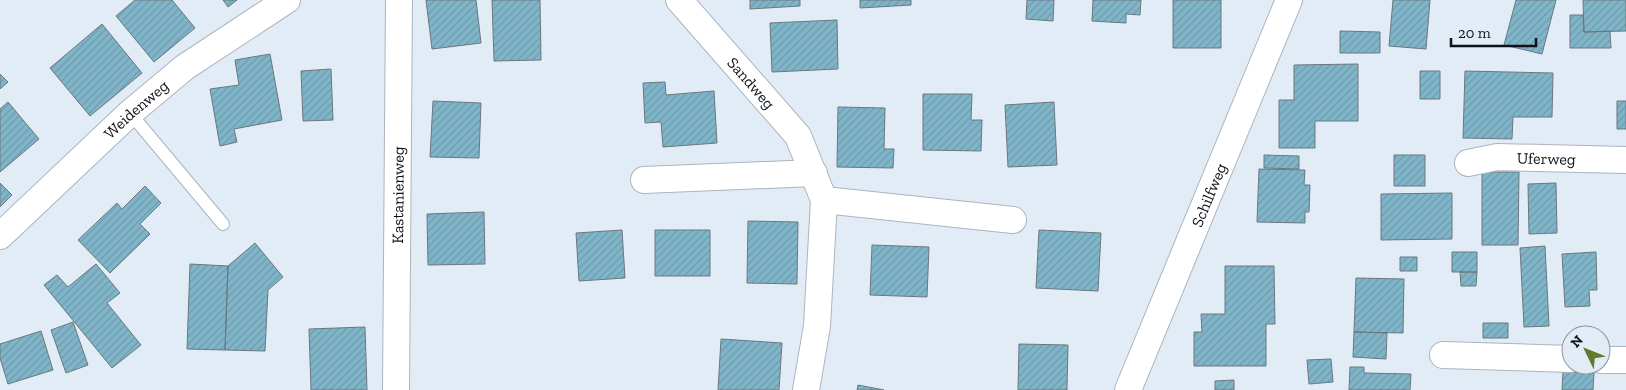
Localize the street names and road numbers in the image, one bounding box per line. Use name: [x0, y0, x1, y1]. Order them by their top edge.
street label: Sandweg: [724, 53, 779, 113]
street label: Weidenweg: [100, 75, 172, 143]
street label: Kastanienweg: [388, 146, 407, 244]
street label: Uferweg: [1517, 148, 1576, 168]
street label: Schilfweg: [1187, 160, 1230, 230]

